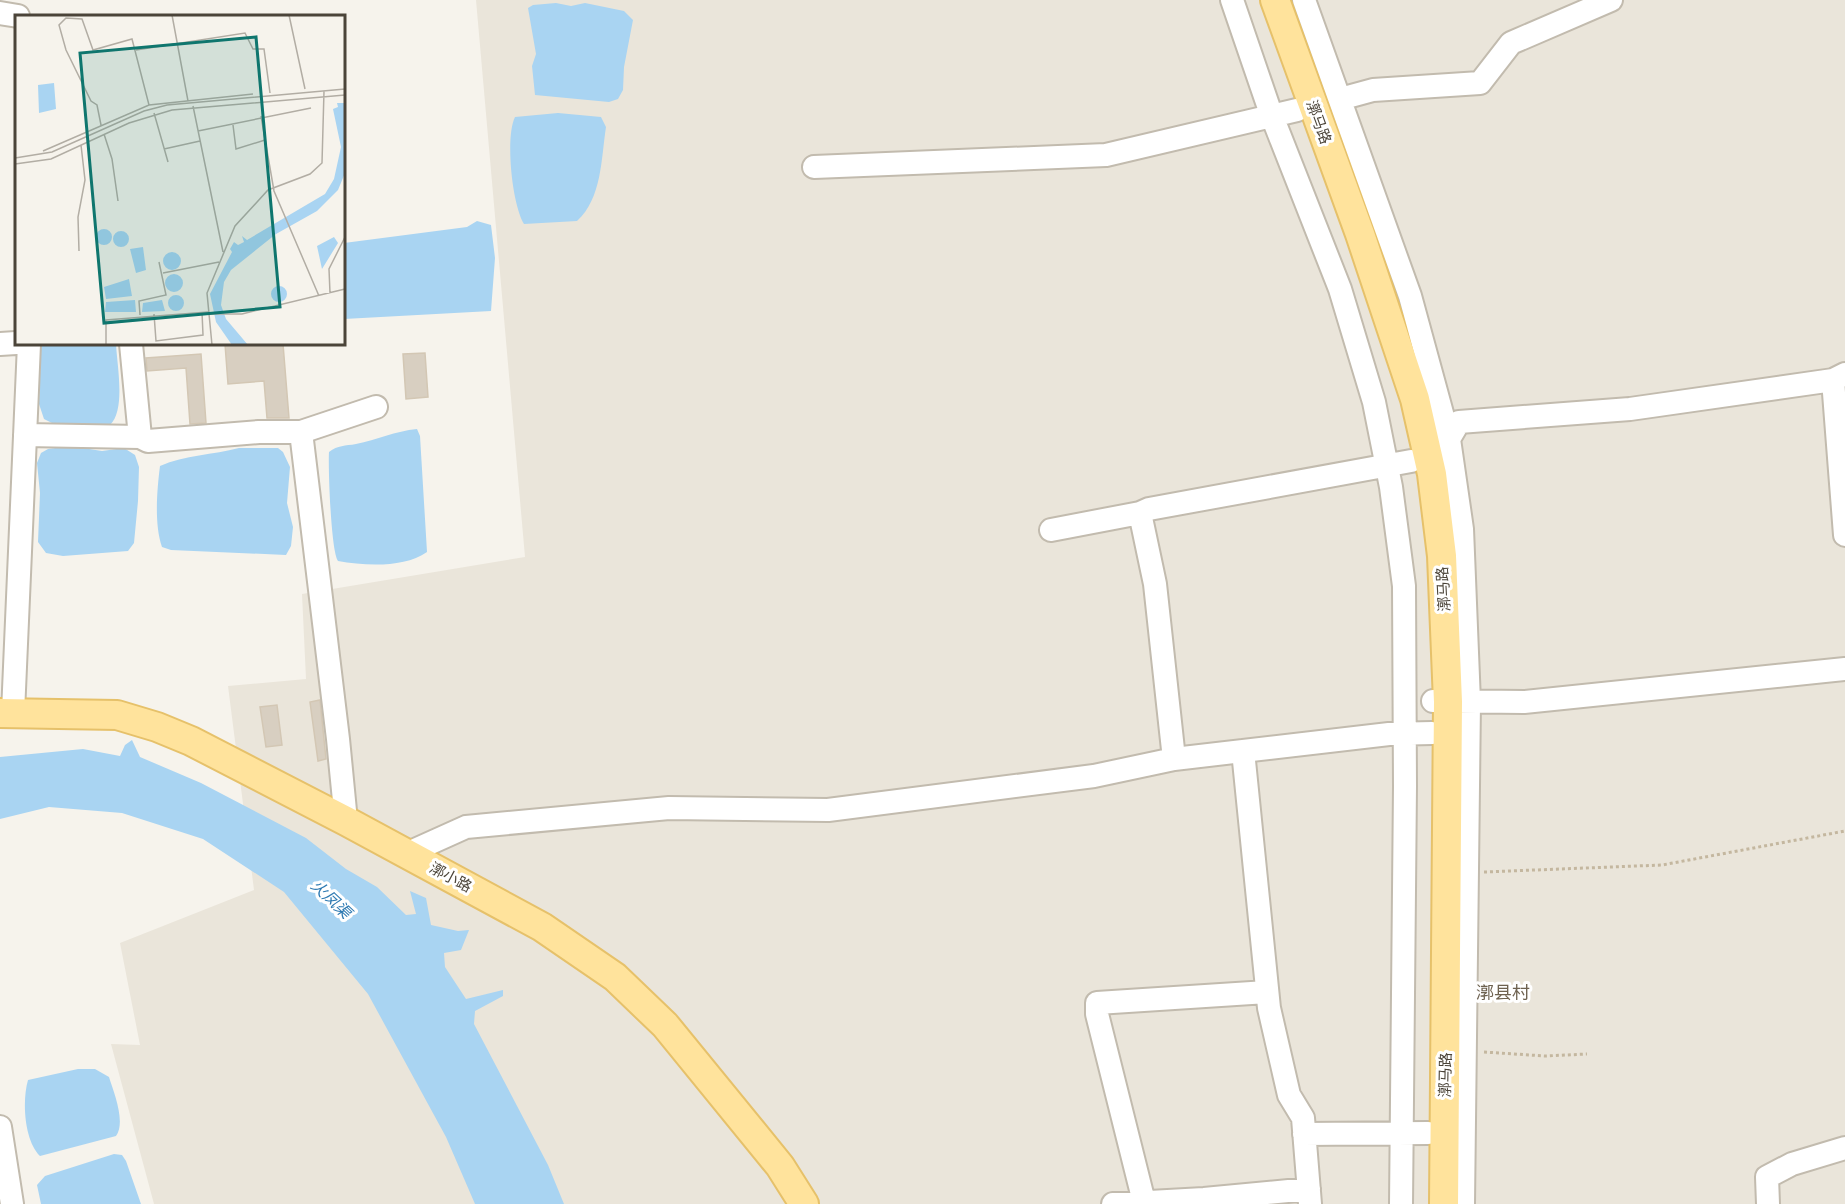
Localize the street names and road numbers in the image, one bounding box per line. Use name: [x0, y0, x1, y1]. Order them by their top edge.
street label: 漷马路: [1303, 98, 1335, 146]
street label: 漷马路: [1433, 566, 1453, 612]
street label: 漷小路: [427, 859, 475, 895]
street label: 漷马路: [1436, 1052, 1454, 1098]

